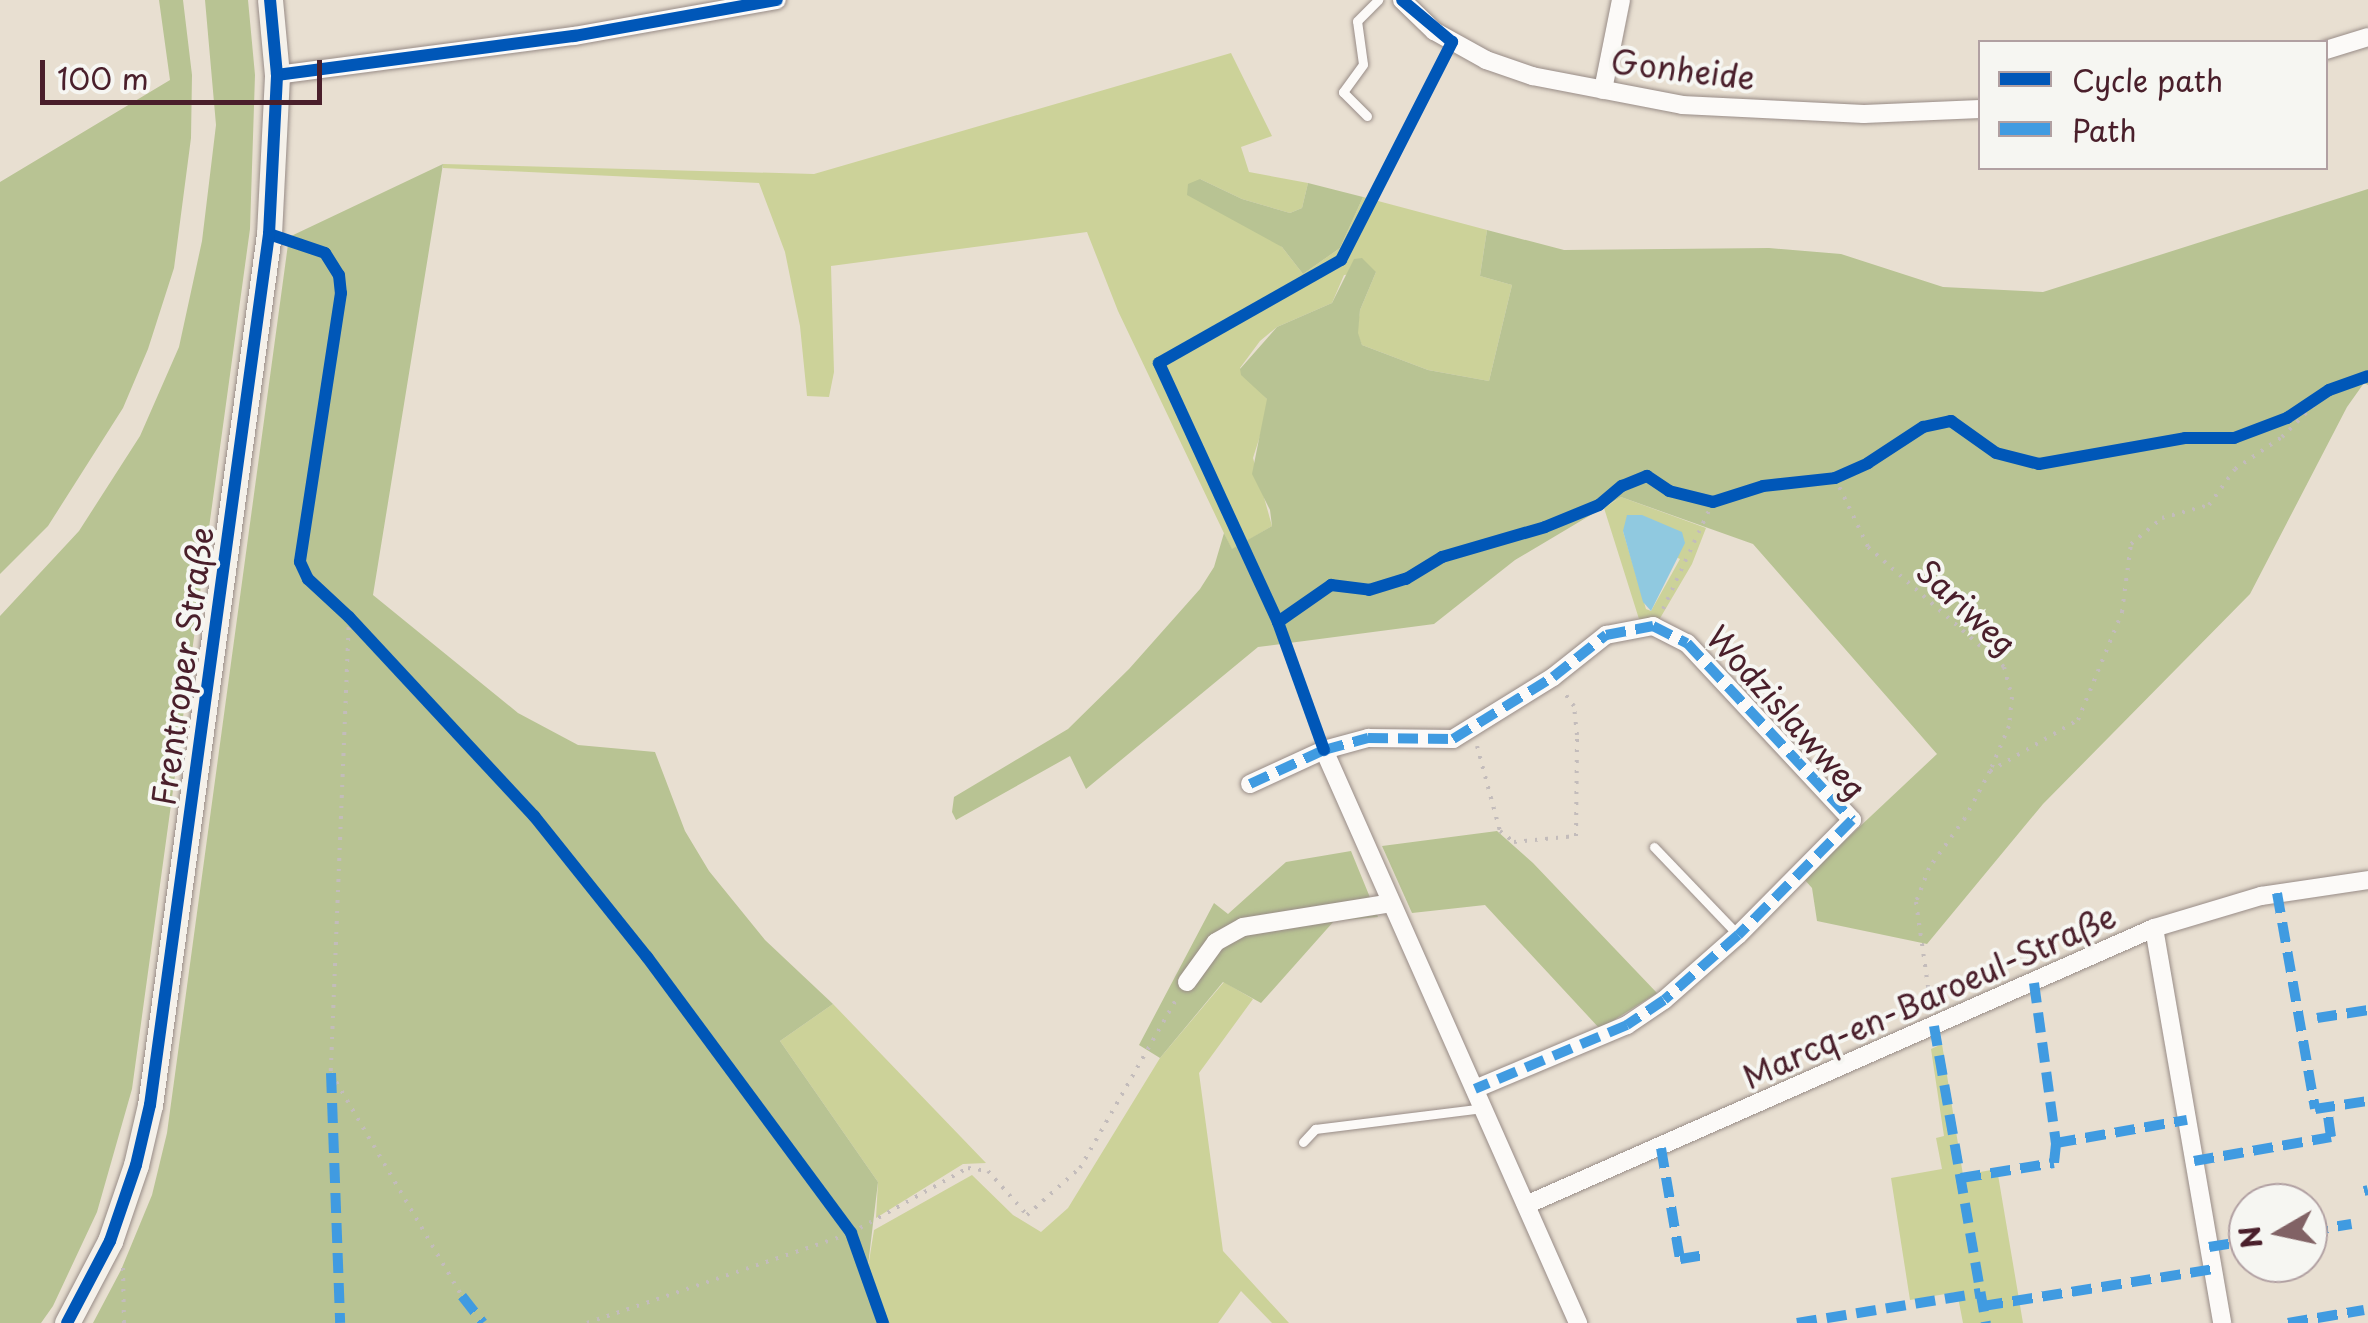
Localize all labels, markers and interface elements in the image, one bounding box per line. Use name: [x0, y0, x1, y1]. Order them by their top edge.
scale bar: [45, 40, 328, 102]
legend: [1978, 40, 2328, 170]
street label: Gonheide: [1609, 41, 1757, 97]
text: 100 m: [57, 55, 149, 100]
text: Cycle path: [2072, 57, 2223, 102]
text: Path: [2072, 107, 2137, 152]
street label: Frentroper Straße: [143, 523, 221, 809]
street label: Sariweg: [1909, 551, 2025, 663]
street label: Wodzislawweg: [1699, 617, 1875, 807]
street label: Marcq-en-Baroeul-Straße: [1736, 896, 2122, 1096]
north arrow: [2228, 1183, 2328, 1283]
text: N: [2227, 1223, 2273, 1252]

